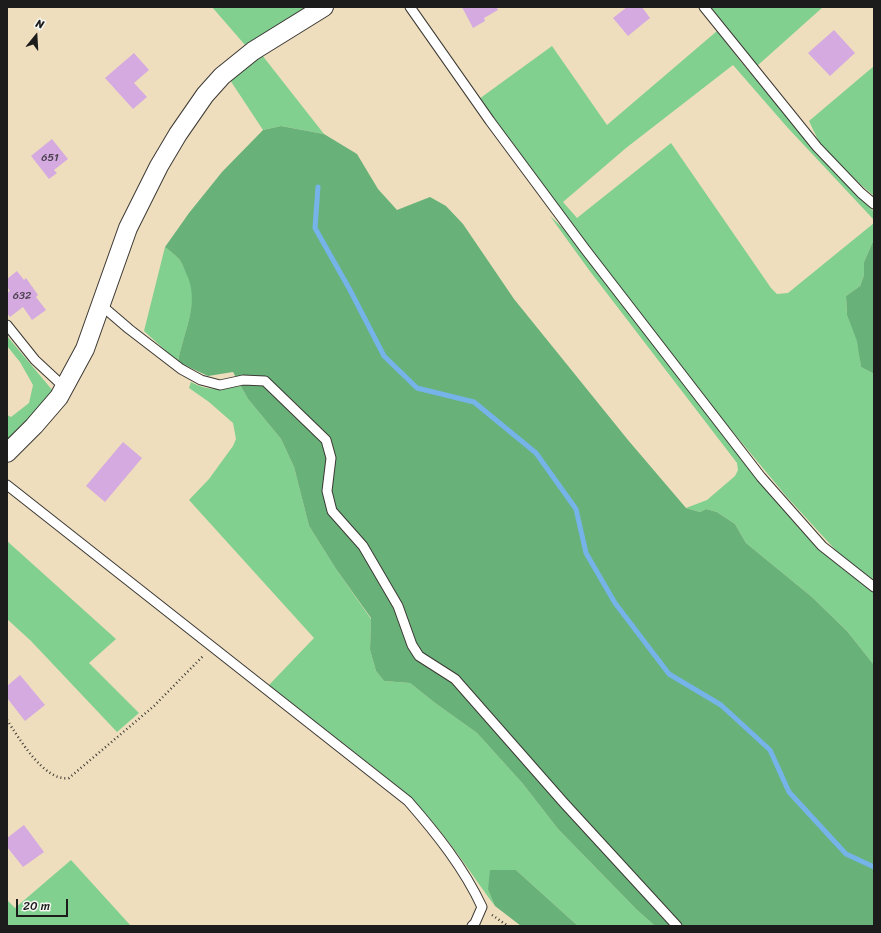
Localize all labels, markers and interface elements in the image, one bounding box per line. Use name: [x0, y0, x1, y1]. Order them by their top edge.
text: N: [33, 14, 46, 34]
north arrow: [16, 16, 56, 56]
house number: 651: [41, 151, 59, 165]
house number: 632: [13, 289, 31, 303]
scale bar: [18, 891, 70, 917]
text: 20 m: [23, 895, 50, 917]

